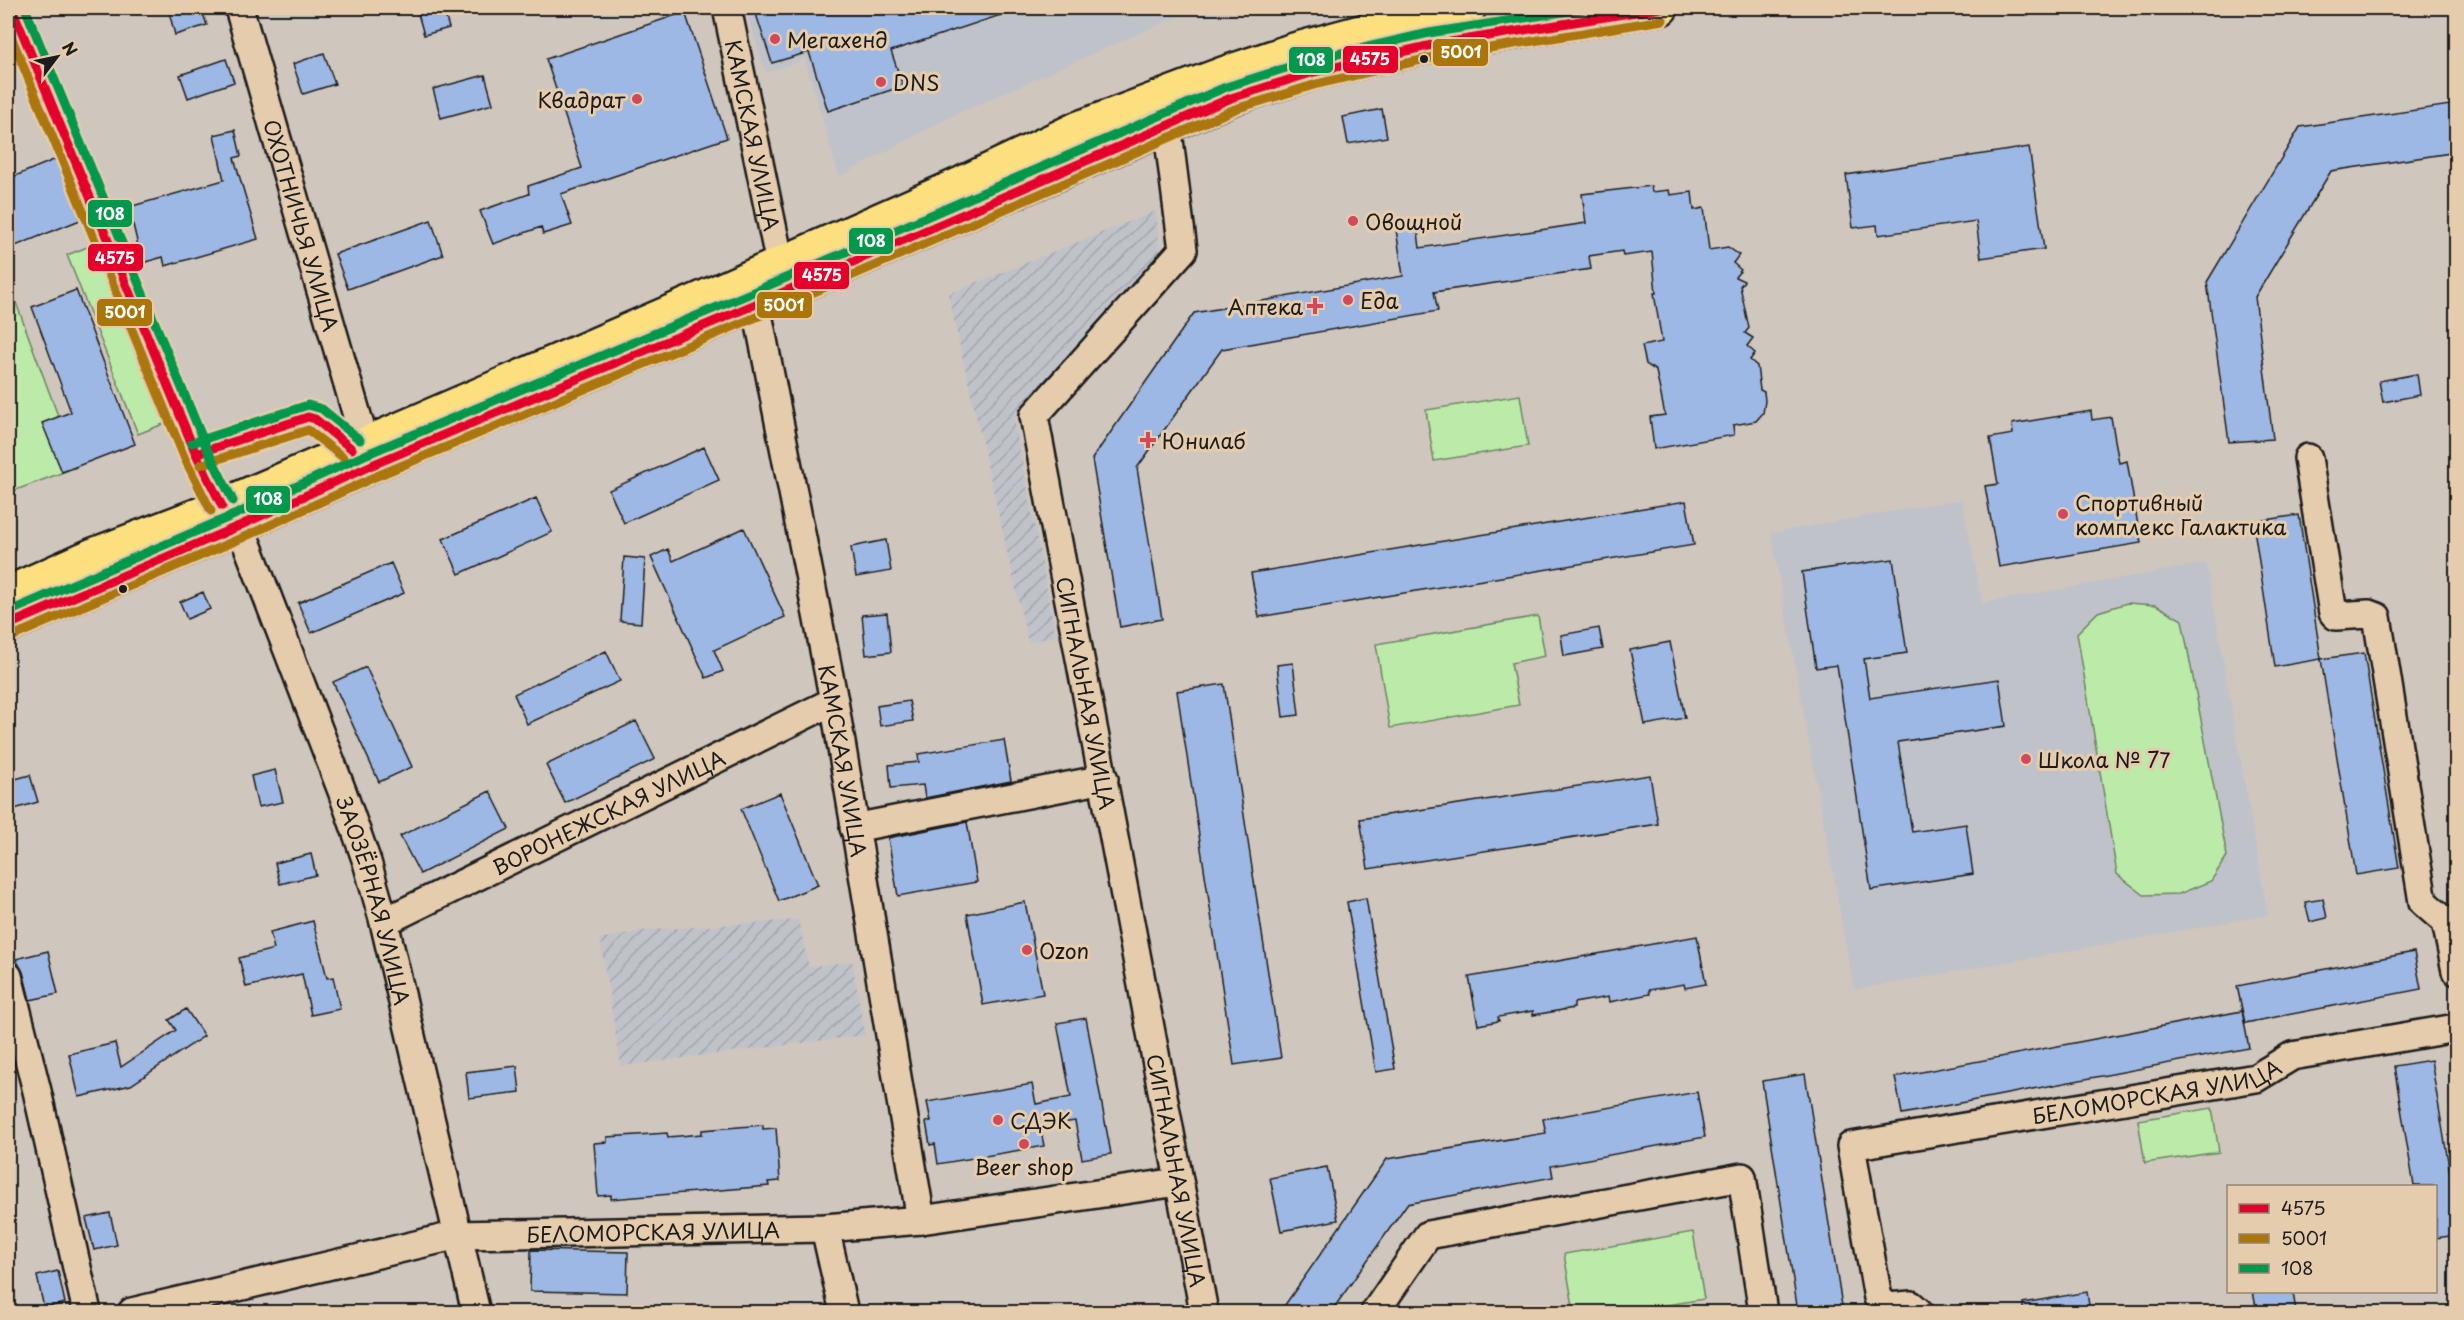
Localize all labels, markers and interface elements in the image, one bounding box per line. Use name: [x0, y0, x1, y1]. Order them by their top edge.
place label: Мегахенд: [787, 23, 888, 55]
north arrow: [27, 27, 87, 87]
marker: Мегахенд: [768, 32, 782, 46]
text: N: [57, 37, 84, 60]
street label: КАМСКАЯ УЛИЦА: [718, 37, 789, 234]
line badge: 5001: [1432, 38, 1489, 67]
text: 5001: [1441, 39, 1482, 63]
line badge: 4575: [1342, 45, 1399, 74]
line badge: 108: [1288, 46, 1334, 74]
text: 4575: [1350, 46, 1390, 70]
text: 108: [1296, 47, 1326, 71]
unlabelled marker: [1418, 53, 1430, 65]
place label: DNS: [893, 66, 940, 98]
marker: DNS: [874, 75, 888, 89]
place label: Квадрат: [537, 83, 626, 115]
marker: Квадрат: [630, 92, 644, 106]
street label: ОХОТНИЧЬЯ УЛИЦА: [256, 115, 348, 335]
line badge: 108: [87, 199, 133, 228]
text: 108: [95, 201, 125, 225]
place label: Овощной: [1365, 205, 1462, 237]
marker: Овощной: [1346, 214, 1360, 228]
line badge: 108: [848, 227, 894, 255]
text: 108: [856, 228, 886, 252]
line badge: 4575: [87, 243, 144, 272]
text: 4575: [95, 245, 135, 269]
line badge: 4575: [793, 261, 850, 290]
text: 4575: [802, 262, 842, 286]
place label: Еда: [1360, 284, 1399, 316]
place label: Аптека: [1228, 290, 1303, 322]
line badge: 5001: [756, 291, 813, 319]
text: 5001: [764, 292, 805, 316]
marker: Еда: [1341, 293, 1355, 307]
line badge: 5001: [96, 298, 153, 327]
text: 5001: [105, 299, 146, 323]
marker: Аптека: [1308, 299, 1322, 313]
place label: Юнилаб: [1162, 424, 1246, 456]
marker: Юнилаб: [1139, 431, 1157, 449]
line badge: 108: [245, 485, 291, 514]
text: 108: [253, 486, 283, 510]
place label: Спортивный комплекс Галактика: [2075, 486, 2287, 542]
marker: Спортивный комплекс Галактика: [2056, 507, 2070, 521]
street label: СИГНАЛЬНАЯ УЛИЦА: [1049, 574, 1124, 812]
unlabelled marker: [117, 583, 129, 595]
street label: КАМСКАЯ УЛИЦА: [811, 662, 876, 859]
street label: ВОРОНЕЖСКАЯ УЛИЦА: [487, 741, 730, 883]
place label: Школа № 77: [2038, 743, 2171, 775]
marker: Школа № 77: [2019, 752, 2033, 766]
street label: ЗАОЗЁРНАЯ УЛИЦА: [329, 792, 419, 1008]
place label: Ozon: [1039, 934, 1089, 966]
marker: Ozon: [1020, 943, 1034, 957]
street label: БЕЛОМОРСКАЯ УЛИЦА: [2029, 1050, 2287, 1131]
street label: СИГНАЛЬНАЯ УЛИЦА: [1139, 1051, 1215, 1290]
place label: СДЭК: [1010, 1104, 1072, 1136]
marker: СДЭК: [991, 1113, 1005, 1127]
marker: Beer shop: [1017, 1137, 1031, 1151]
place label: Beer shop: [974, 1150, 1074, 1182]
legend: [2227, 1185, 2437, 1293]
text: 4575: [2281, 1194, 2326, 1221]
street label: БЕЛОМОРСКАЯ УЛИЦА: [526, 1213, 780, 1250]
text: 5001: [2281, 1224, 2327, 1251]
text: 108: [2281, 1254, 2314, 1281]

